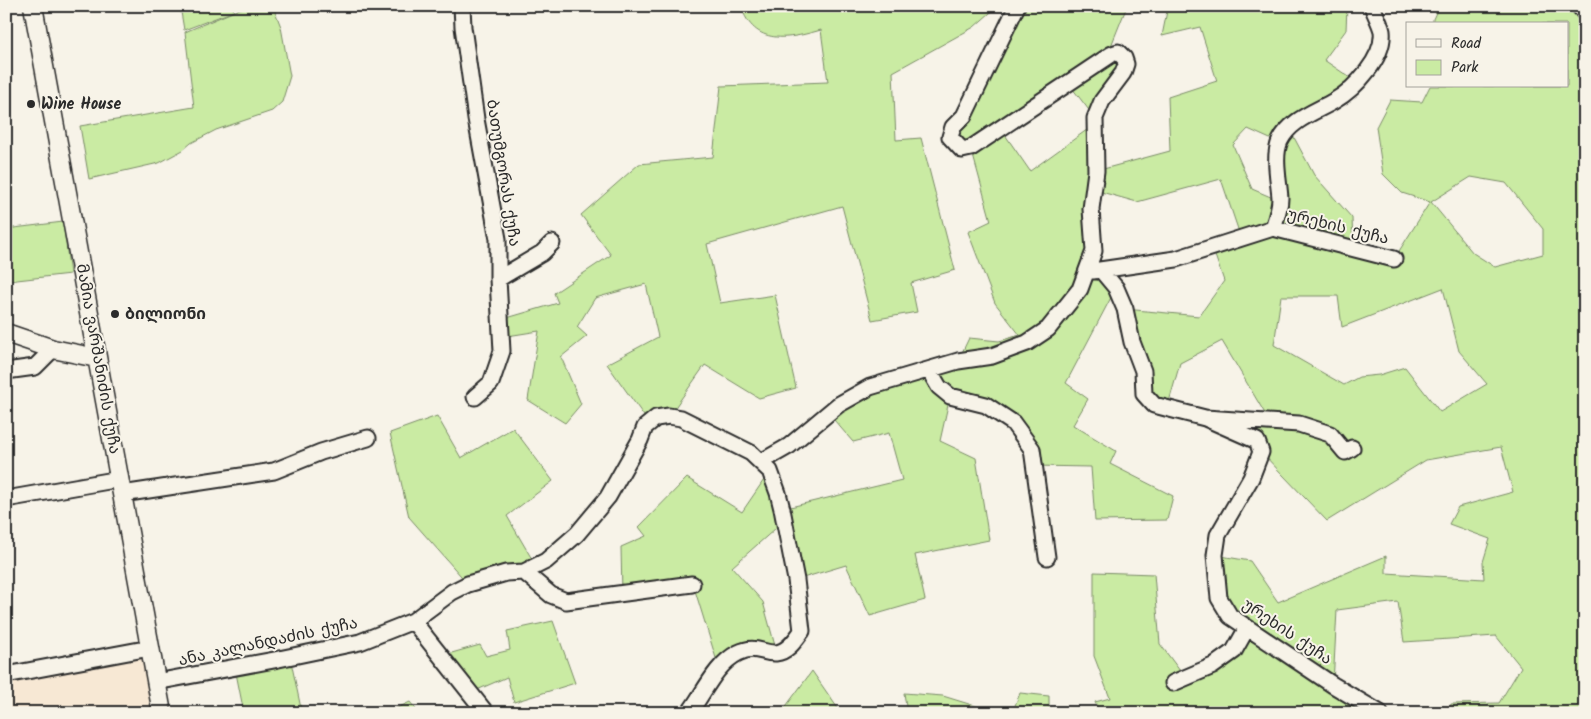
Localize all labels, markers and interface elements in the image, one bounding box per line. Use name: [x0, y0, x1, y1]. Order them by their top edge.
legend: [1406, 22, 1568, 88]
text: Road: [1451, 32, 1482, 56]
text: Park: [1451, 56, 1479, 80]
place label: Wine House: [41, 92, 122, 117]
marker: Wine House: [25, 98, 37, 110]
street label: ბათუმგორას ქუჩა: [479, 98, 527, 248]
street label: ურეხის ქუჩა: [1285, 202, 1391, 252]
street label: მამია ვარშანიძის ქუჩა: [69, 262, 127, 456]
place label: ბილიონი: [125, 302, 206, 327]
marker: ბილიონი: [109, 308, 121, 320]
street label: ურეხის ქუჩა: [1237, 593, 1337, 671]
street label: ანა კალანდაძის ქუჩა: [176, 611, 360, 673]

